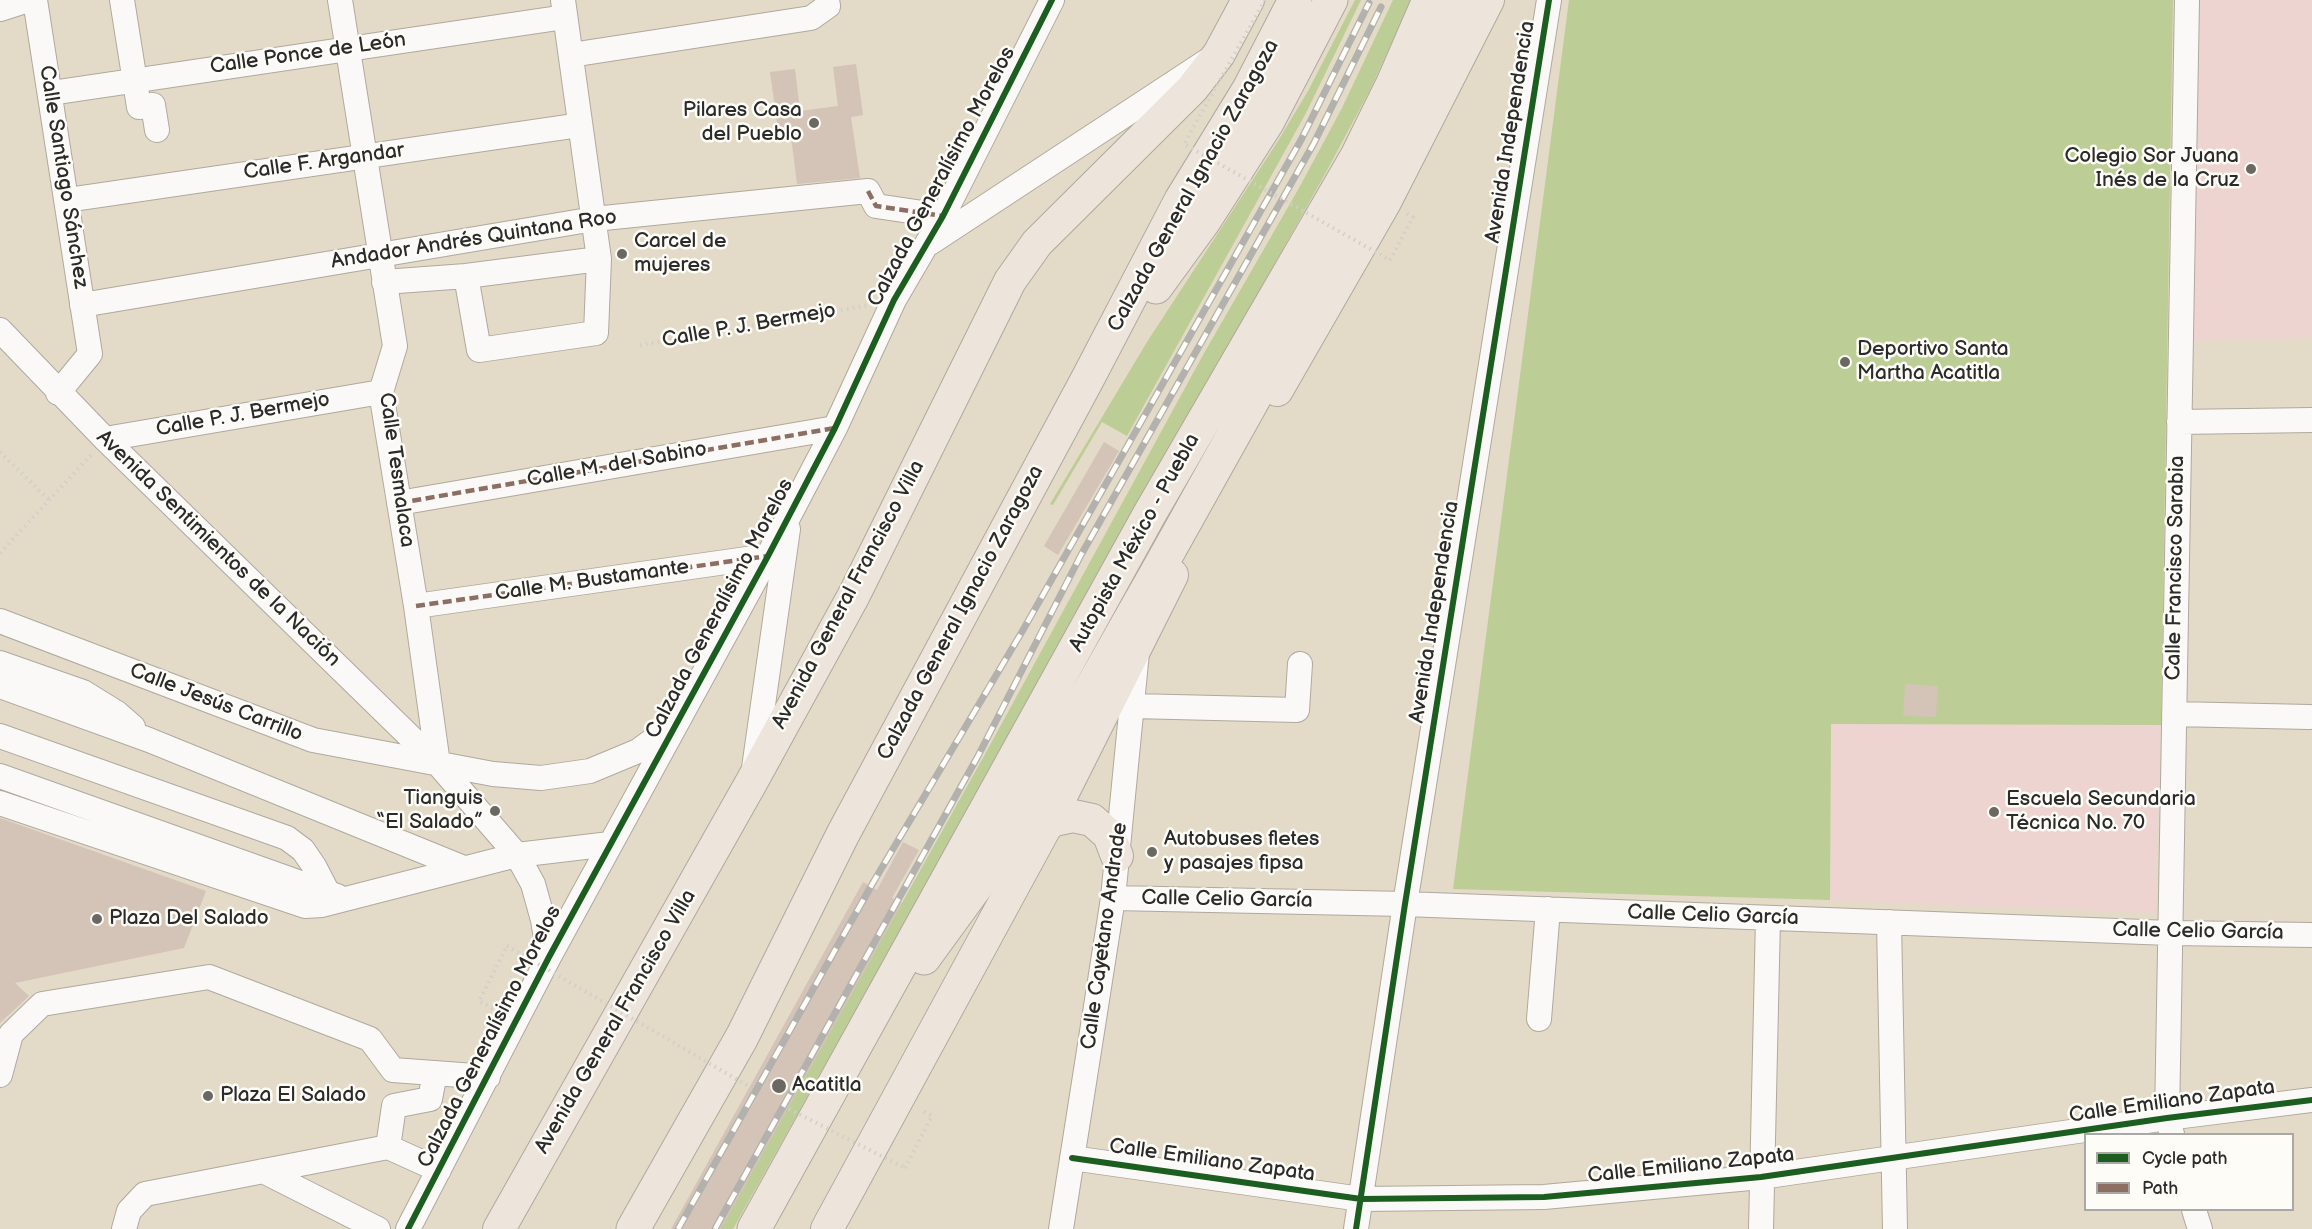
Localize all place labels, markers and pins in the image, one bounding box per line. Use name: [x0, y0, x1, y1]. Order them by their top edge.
place label: Pilares Casa del Pueblo: [683, 98, 802, 148]
marker: Pilares Casa del Pueblo: [807, 116, 821, 130]
place label: Colegio Sor Juana Inés de la Cruz: [2064, 144, 2239, 194]
marker: Colegio Sor Juana Inés de la Cruz: [2244, 162, 2258, 176]
place label: Carcel de mujeres: [634, 229, 726, 279]
marker: Carcel de mujeres: [615, 247, 629, 261]
place label: Deportivo Santa Martha Acatitla: [1857, 337, 2009, 387]
marker: Deportivo Santa Martha Acatitla: [1838, 355, 1852, 369]
place label: Tianguis “El Salado”: [376, 786, 483, 836]
place label: Escuela Secundaria Técnica No. 70: [2006, 787, 2196, 837]
marker: Tianguis “El Salado”: [488, 804, 502, 818]
marker: Escuela Secundaria Técnica No. 70: [1987, 805, 2001, 819]
place label: Autobuses fletes y pasajes fipsa: [1164, 827, 1319, 877]
marker: Autobuses fletes y pasajes fipsa: [1145, 845, 1159, 859]
place label: Plaza Del Salado: [109, 906, 269, 932]
marker: Plaza Del Salado: [90, 912, 104, 926]
place label: Acatitla: [792, 1073, 862, 1099]
marker: Acatitla: [770, 1077, 788, 1095]
place label: Plaza El Salado: [220, 1083, 366, 1109]
marker: Plaza El Salado: [201, 1089, 215, 1103]

